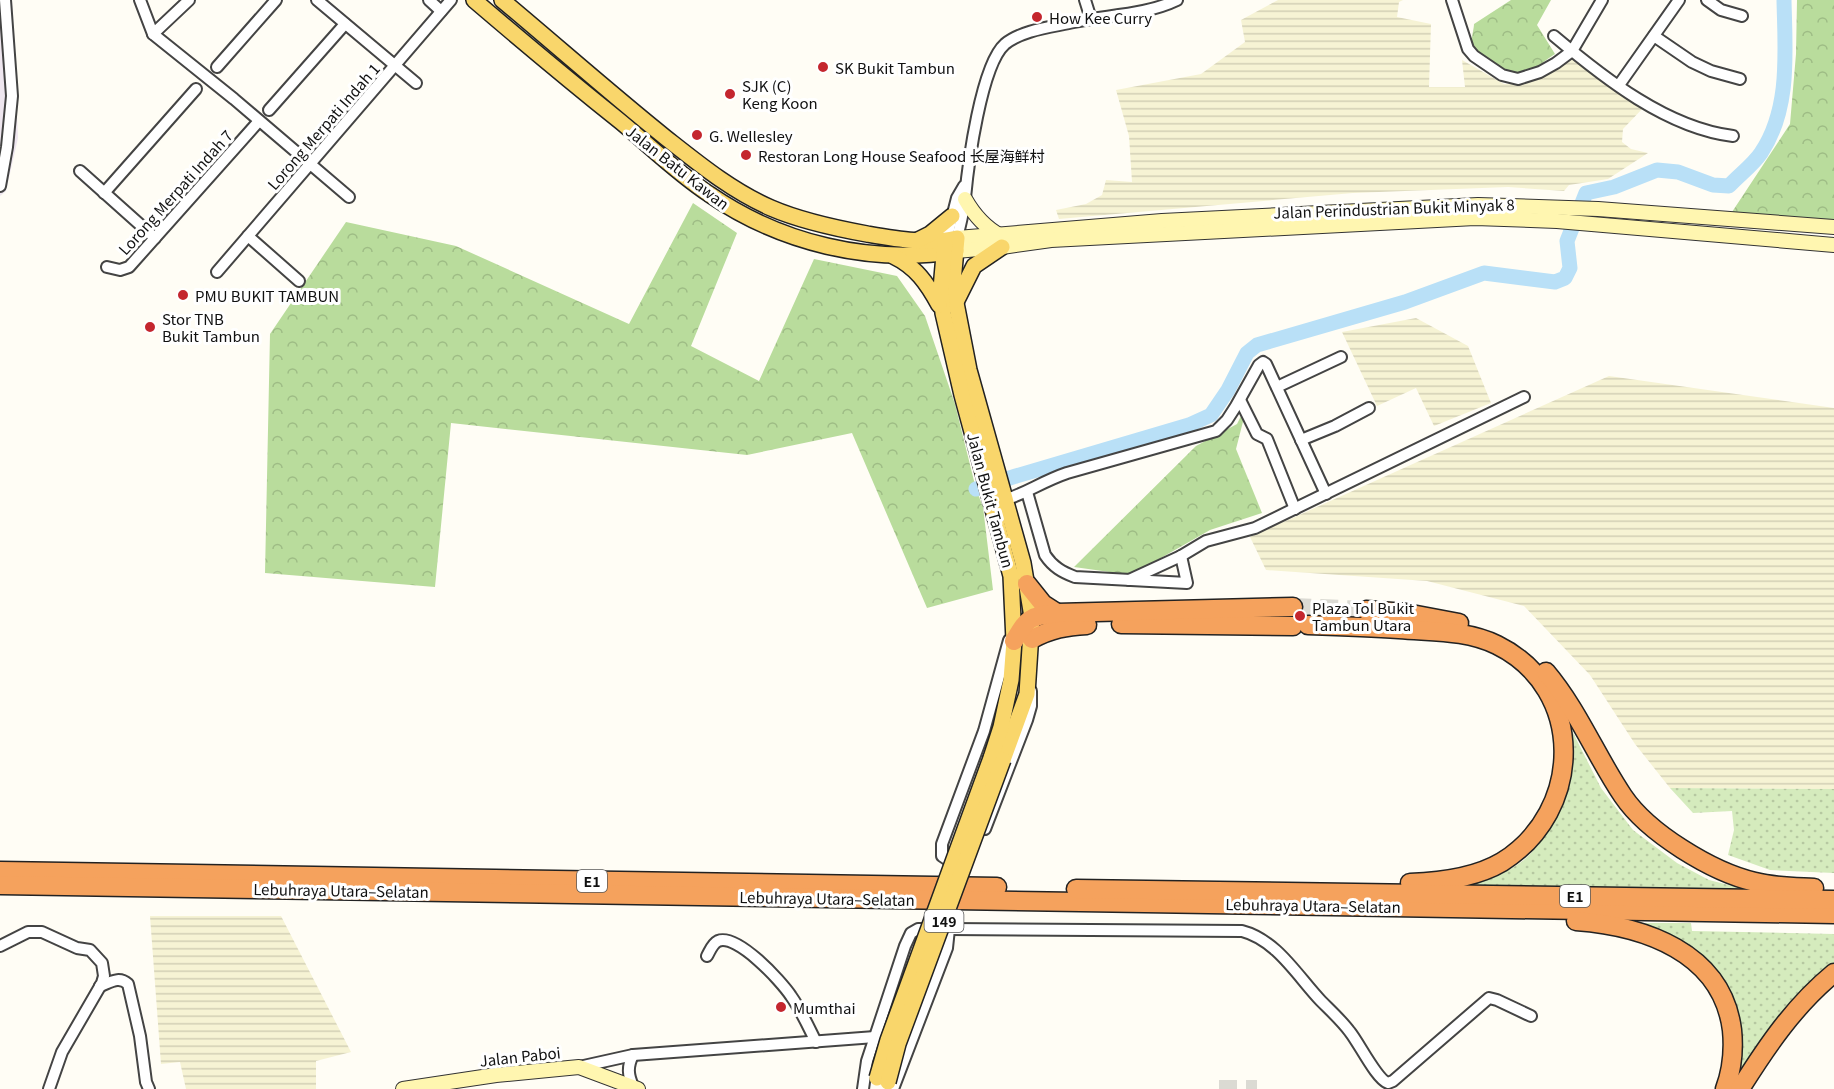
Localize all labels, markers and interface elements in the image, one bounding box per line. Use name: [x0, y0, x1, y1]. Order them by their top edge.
place label: How Kee Curry: [1049, 7, 1152, 28]
marker: How Kee Curry: [1030, 10, 1044, 24]
place label: SK Bukit Tambun: [835, 57, 955, 78]
street label: Lorong Merpati Indah 1: [262, 58, 384, 194]
marker: SK Bukit Tambun: [816, 60, 830, 74]
place label: SJK (C) Keng Koon: [742, 75, 818, 113]
marker: SJK (C) Keng Koon: [723, 87, 737, 101]
street label: Jalan Batu Kawan: [622, 120, 734, 214]
street label: Lorong Merpati Indah 7: [113, 125, 237, 259]
place label: G. Wellesley: [709, 125, 793, 146]
marker: G. Wellesley: [690, 128, 704, 142]
place label: Restoran Long House Seafood 长屋海鲜村: [758, 145, 1045, 166]
marker: Restoran Long House Seafood 长屋海鲜村: [739, 148, 753, 162]
street label: Jalan Perindustrian Bukit Minyak 8: [1273, 193, 1515, 223]
place label: PMU BUKIT TAMBUN: [195, 285, 339, 306]
marker: PMU BUKIT TAMBUN: [176, 288, 190, 302]
place label: Stor TNB Bukit Tambun: [162, 308, 260, 346]
marker: Stor TNB Bukit Tambun: [143, 320, 157, 334]
street label: Jalan Bukit Tambun: [963, 430, 1019, 570]
place label: Plaza Tol Bukit Tambun Utara: [1312, 597, 1415, 635]
marker: Plaza Tol Bukit Tambun Utara: [1293, 609, 1307, 623]
road number: E1: [577, 870, 607, 892]
street label: Lebuhraya Utara–Selatan: [253, 878, 429, 902]
road number: E1: [1560, 885, 1590, 907]
street label: Lebuhraya Utara–Selatan: [739, 886, 915, 910]
street label: Lebuhraya Utara–Selatan: [1225, 893, 1401, 917]
road number: 149: [924, 910, 964, 932]
place label: Mumthai: [793, 997, 856, 1018]
marker: Mumthai: [774, 1000, 788, 1014]
street label: Jalan Paboi: [478, 1041, 562, 1071]

